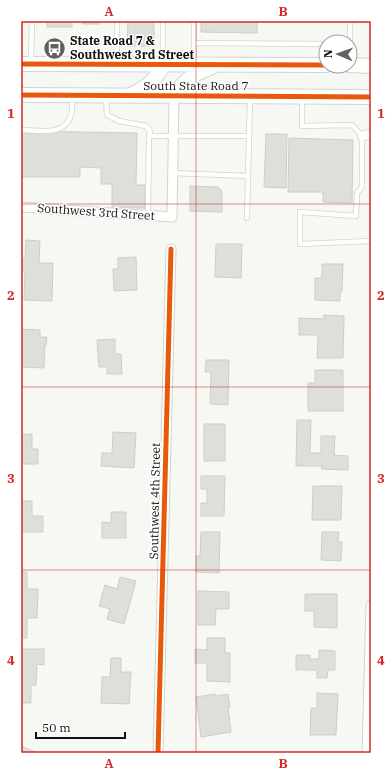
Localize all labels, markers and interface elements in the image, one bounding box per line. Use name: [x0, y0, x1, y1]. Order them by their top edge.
text: A: [104, 3, 114, 20]
text: B: [278, 3, 288, 20]
place label: State Road 7 & Southwest 3rd Street: [70, 33, 195, 62]
north arrow: [318, 34, 358, 74]
bus stop icon: State Road 7 & Southwest 3rd Street: [42, 35, 68, 61]
text: N: [321, 49, 335, 58]
street label: South State Road 7: [143, 78, 249, 93]
text: 1: [7, 105, 15, 122]
text: 1: [377, 105, 385, 122]
street label: Southwest 3rd Street: [37, 200, 155, 223]
text: 2: [7, 287, 15, 304]
text: 2: [377, 287, 385, 304]
street label: Southwest 4th Street: [146, 442, 163, 559]
text: 3: [7, 470, 15, 487]
text: 3: [377, 470, 385, 487]
text: 4: [7, 652, 15, 669]
text: 4: [377, 652, 385, 669]
scale bar: [36, 714, 125, 740]
text: 50 m: [42, 720, 71, 735]
text: A: [104, 755, 114, 772]
text: B: [278, 755, 288, 772]

